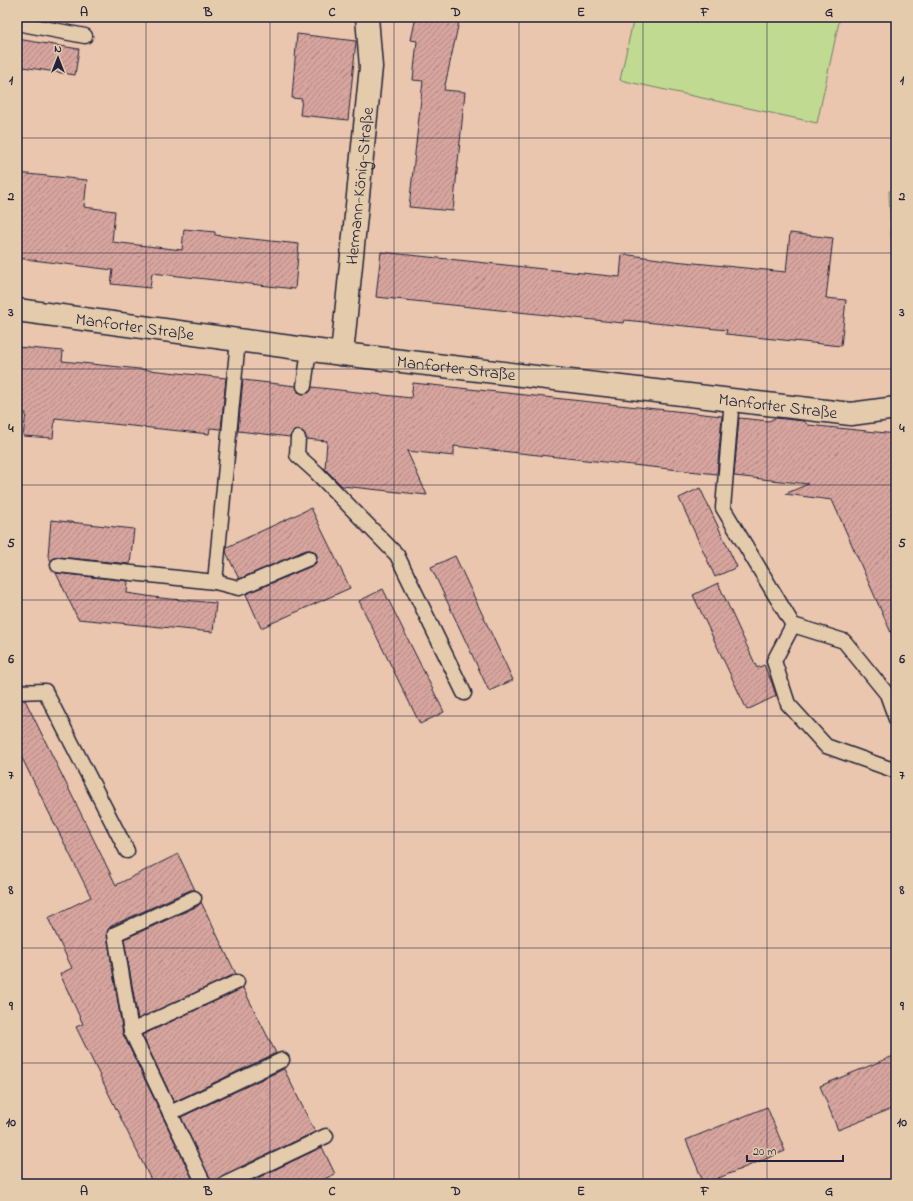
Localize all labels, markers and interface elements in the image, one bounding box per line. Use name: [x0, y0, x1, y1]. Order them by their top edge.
text: A: [80, 3, 88, 22]
text: B: [203, 3, 213, 22]
text: C: [328, 3, 336, 22]
text: D: [450, 3, 461, 22]
text: E: [577, 3, 585, 22]
text: F: [700, 3, 710, 22]
text: G: [825, 3, 833, 22]
north arrow: [38, 38, 78, 78]
text: N: [54, 41, 62, 57]
text: 1: [9, 71, 14, 90]
text: 1: [900, 71, 905, 90]
street label: Hermann-König-Straße: [340, 105, 381, 266]
text: 2: [7, 187, 15, 206]
text: 2: [898, 187, 906, 206]
text: 3: [7, 303, 14, 322]
text: 3: [898, 303, 905, 322]
street label: Manforter Straße: [74, 307, 196, 348]
street label: Manforter Straße: [395, 350, 517, 388]
street label: Manforter Straße: [717, 387, 839, 426]
text: 4: [7, 419, 14, 438]
text: 4: [898, 419, 905, 438]
text: 5: [7, 534, 15, 553]
text: 5: [898, 534, 906, 553]
text: 6: [7, 650, 14, 669]
text: 6: [898, 650, 905, 669]
text: 7: [8, 766, 14, 785]
text: 7: [899, 766, 905, 785]
text: 8: [8, 881, 14, 900]
text: 8: [899, 881, 905, 900]
text: 9: [8, 997, 14, 1016]
text: 9: [899, 997, 905, 1016]
text: 10: [6, 1113, 16, 1132]
text: 10: [897, 1113, 907, 1132]
scale bar: [747, 1137, 843, 1163]
text: 20 m: [753, 1143, 776, 1161]
text: A: [80, 1182, 88, 1201]
text: B: [203, 1182, 213, 1201]
text: C: [328, 1182, 336, 1201]
text: D: [450, 1182, 461, 1201]
text: E: [577, 1182, 585, 1201]
text: F: [700, 1182, 710, 1201]
text: G: [825, 1182, 833, 1201]

